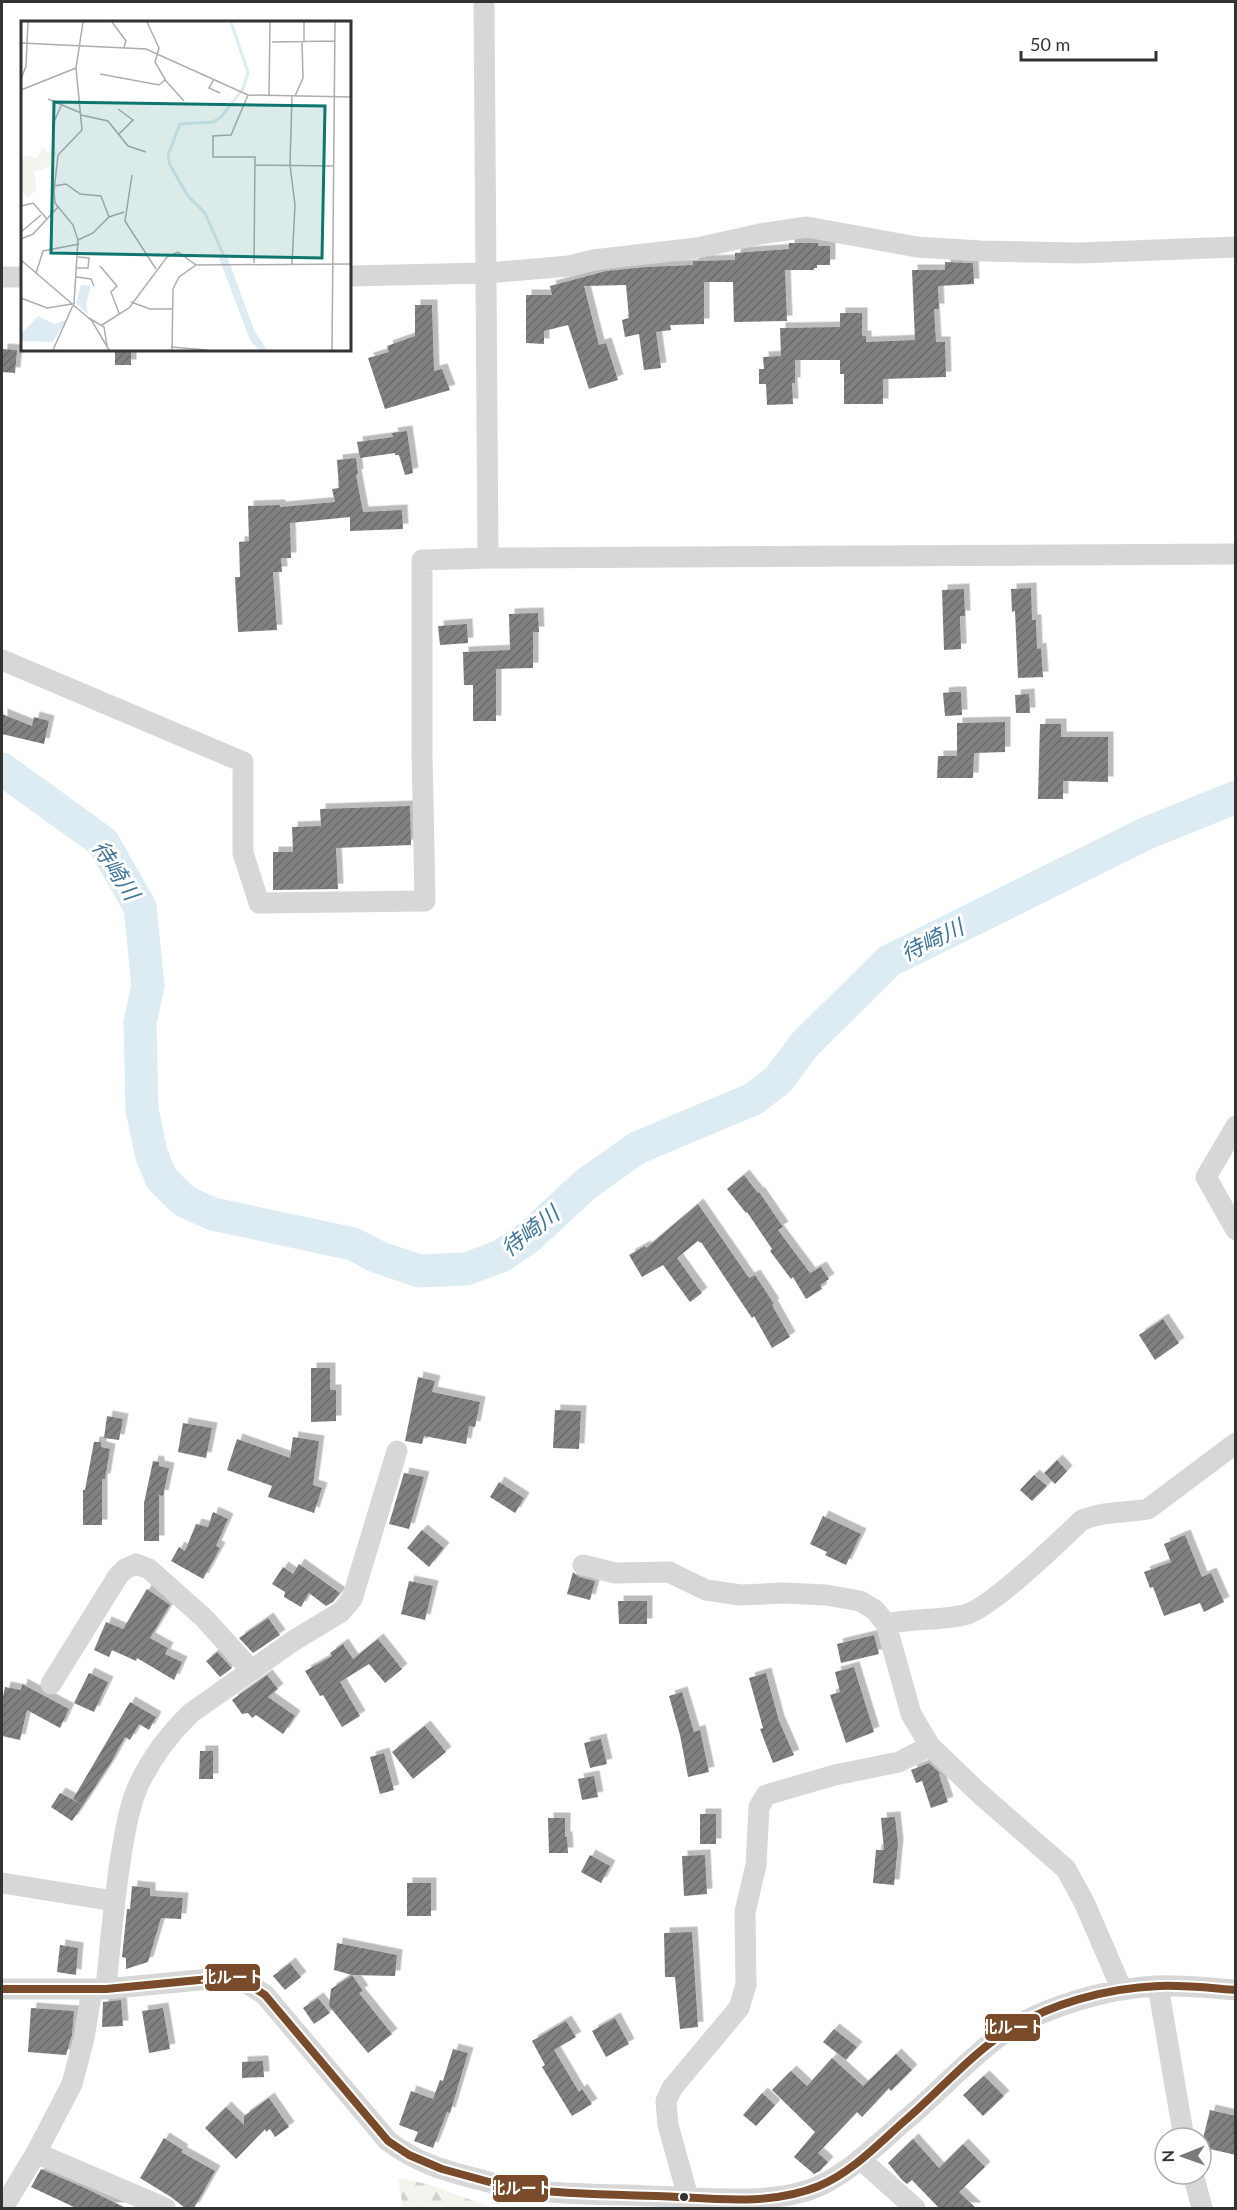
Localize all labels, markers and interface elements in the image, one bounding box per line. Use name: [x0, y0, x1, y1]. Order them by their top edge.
inset map: [21, 21, 351, 351]
scale bar: [1021, 24, 1156, 62]
text: 50 m: [1030, 33, 1070, 55]
water label: 待崎川: [87, 835, 147, 906]
water label: 待崎川: [896, 912, 969, 966]
water label: 待崎川: [495, 1198, 566, 1262]
line badge: 北ルート: [204, 1963, 261, 1992]
text: 北ルート: [200, 1967, 264, 1986]
line badge: 北ルート: [984, 2013, 1041, 2042]
text: 北ルート: [981, 2017, 1045, 2036]
north arrow: [1153, 2126, 1213, 2186]
text: N: [1158, 2150, 1177, 2163]
line badge: 北ルート: [492, 2174, 549, 2203]
text: 北ルート: [489, 2178, 553, 2197]
unlabelled marker: [678, 2191, 690, 2203]

